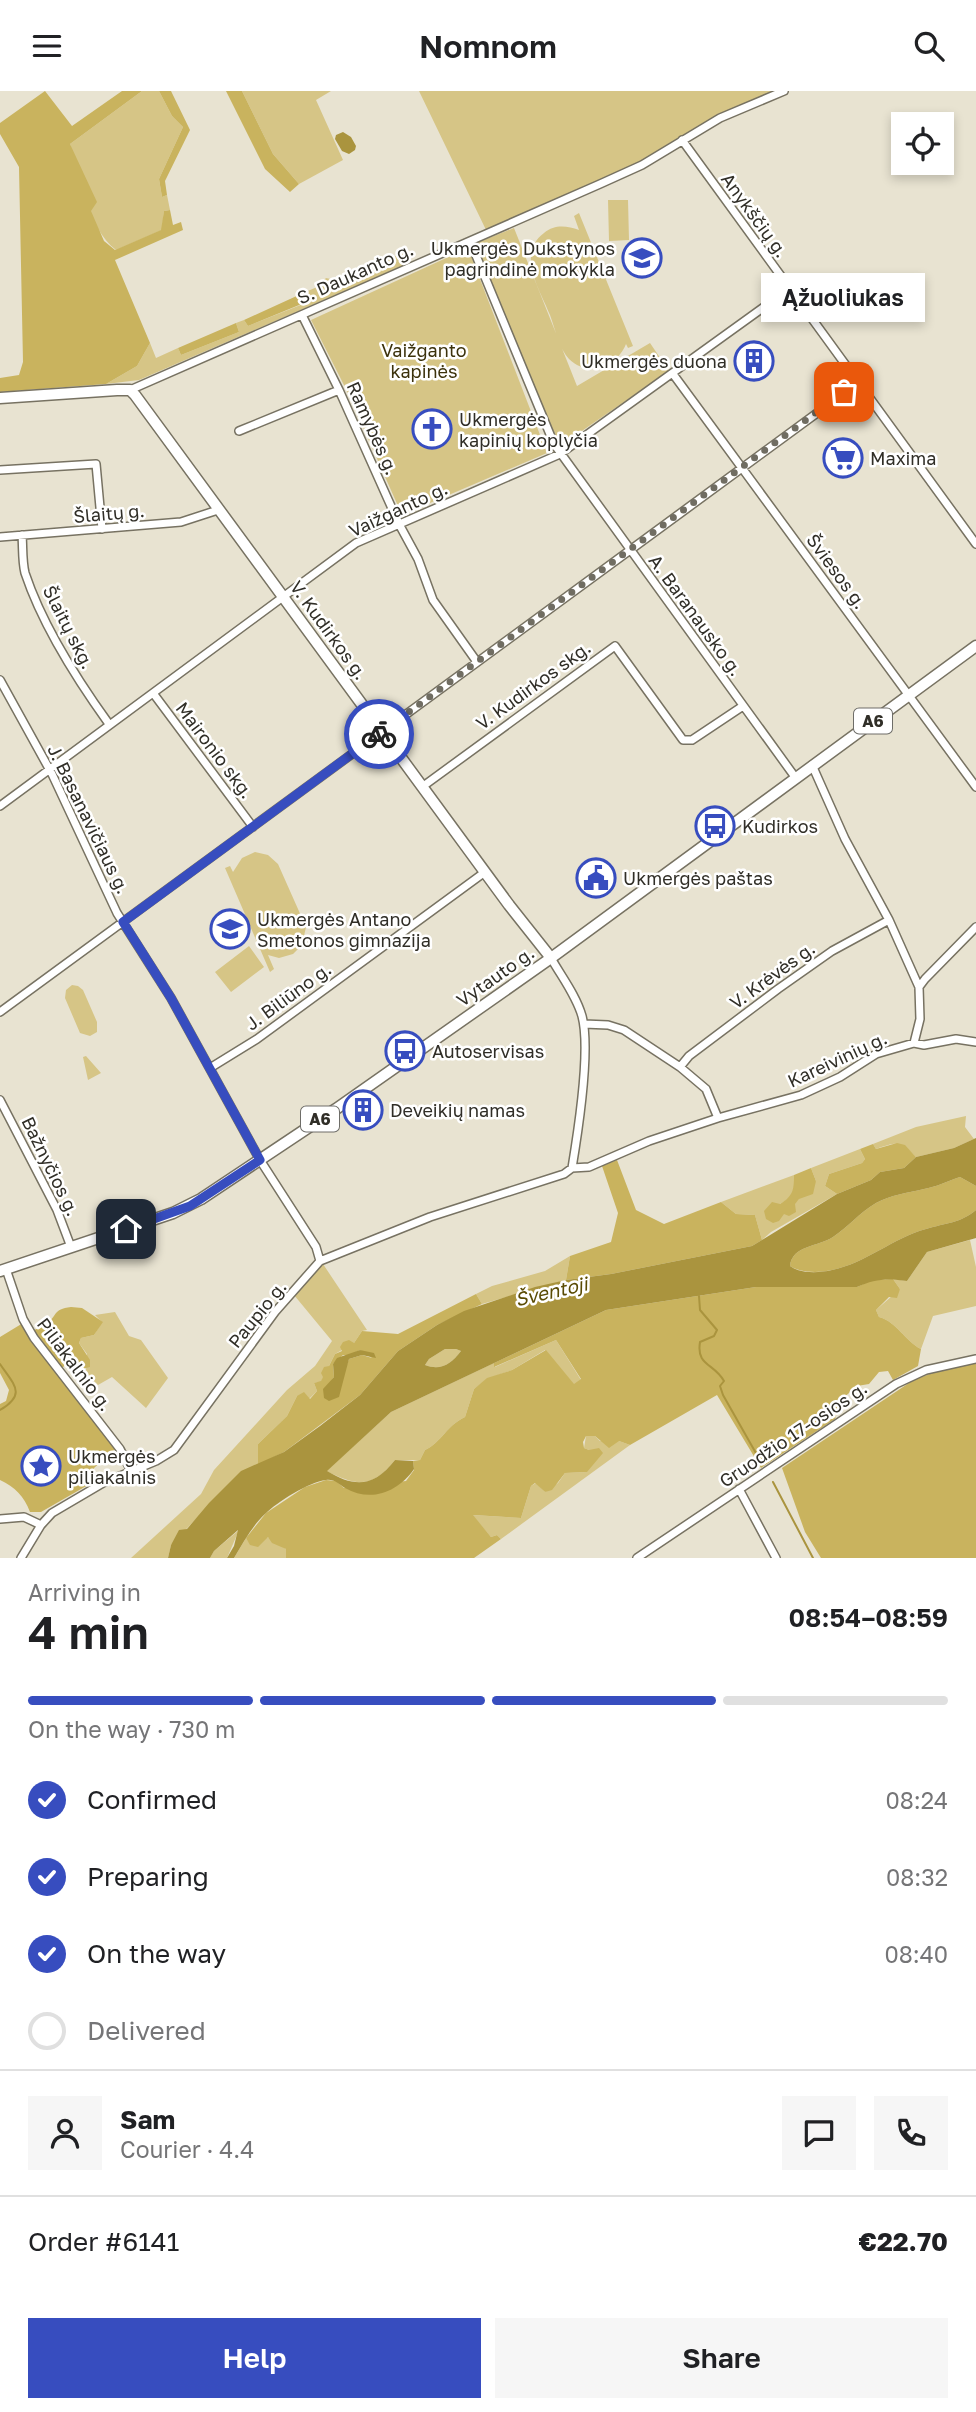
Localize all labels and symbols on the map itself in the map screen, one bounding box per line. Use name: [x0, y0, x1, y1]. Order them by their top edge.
street label: Anykščių g.: [717, 168, 793, 262]
place label: Ukmergės Dukstynos pagrindinė mokykla: [431, 237, 615, 280]
school or university icon: Ukmergės Dukstynos pagrindinė mokykla: [621, 237, 663, 279]
street label: S. Daukanto g.: [293, 238, 417, 308]
callout: Ąžuoliukas: [762, 273, 926, 322]
park label: Vaižganto kapinės: [381, 339, 467, 382]
building icon: Ukmergės duona: [733, 340, 775, 382]
place label: Ukmergės duona: [581, 350, 727, 372]
pin: [814, 362, 874, 422]
street label: Ramybės g.: [343, 378, 403, 478]
church icon: Ukmergės kapinių koplyčia: [411, 408, 453, 450]
place label: Ukmergės kapinių koplyčia: [459, 408, 598, 451]
supermarket icon: Maxima: [822, 437, 864, 479]
place label: Maxima: [870, 447, 936, 469]
street label: Vaižganto g.: [345, 477, 451, 541]
street label: Šlaitų g.: [73, 499, 145, 527]
street label: Šviesos g.: [802, 529, 872, 613]
street label: A. Baranausko g.: [645, 550, 747, 680]
street label: V. Kudirkos g.: [286, 576, 372, 684]
street label: Šlaitų skg.: [39, 582, 99, 672]
street label: V. Kudirkos skg.: [471, 636, 595, 734]
street label: Maironio skg.: [172, 697, 258, 803]
courier: [344, 699, 414, 769]
road number: A6: [854, 709, 892, 733]
street label: J. Basanavičiaus g.: [43, 741, 135, 897]
bus stop icon: Kudirkos: [694, 805, 736, 847]
place label: Kudirkos: [742, 815, 818, 837]
public building icon: Ukmergės paštas: [575, 857, 617, 899]
place label: Ukmergės paštas: [623, 867, 773, 889]
school or university icon: Ukmergės Antano Smetonos gimnazija: [209, 908, 251, 950]
place label: Ukmergės Antano Smetonos gimnazija: [257, 908, 431, 951]
street label: V. Krėvės g.: [725, 937, 819, 1013]
street label: Vytauto g.: [452, 941, 538, 1011]
street label: J. Biliūno g.: [241, 958, 335, 1034]
street label: Kareivinių g.: [784, 1026, 890, 1092]
bus stop icon: Autoservisas: [384, 1030, 426, 1072]
place label: Autoservisas: [432, 1040, 544, 1062]
building icon: Deveikių namas: [342, 1089, 384, 1131]
place label: Deveikių namas: [390, 1099, 525, 1121]
road number: A6: [301, 1107, 339, 1131]
street label: Bažnyčios g.: [17, 1113, 85, 1219]
pin: [96, 1199, 156, 1259]
water label: Šventoji: [512, 1271, 591, 1311]
street label: Paupio g.: [223, 1276, 291, 1352]
street label: Piliakalnio g.: [33, 1313, 117, 1415]
street label: Gruodžio 17-osios g.: [715, 1376, 871, 1492]
place icon: Ukmergės piliakalnis: [20, 1445, 62, 1487]
place label: Ukmergės piliakalnis: [68, 1445, 156, 1488]

